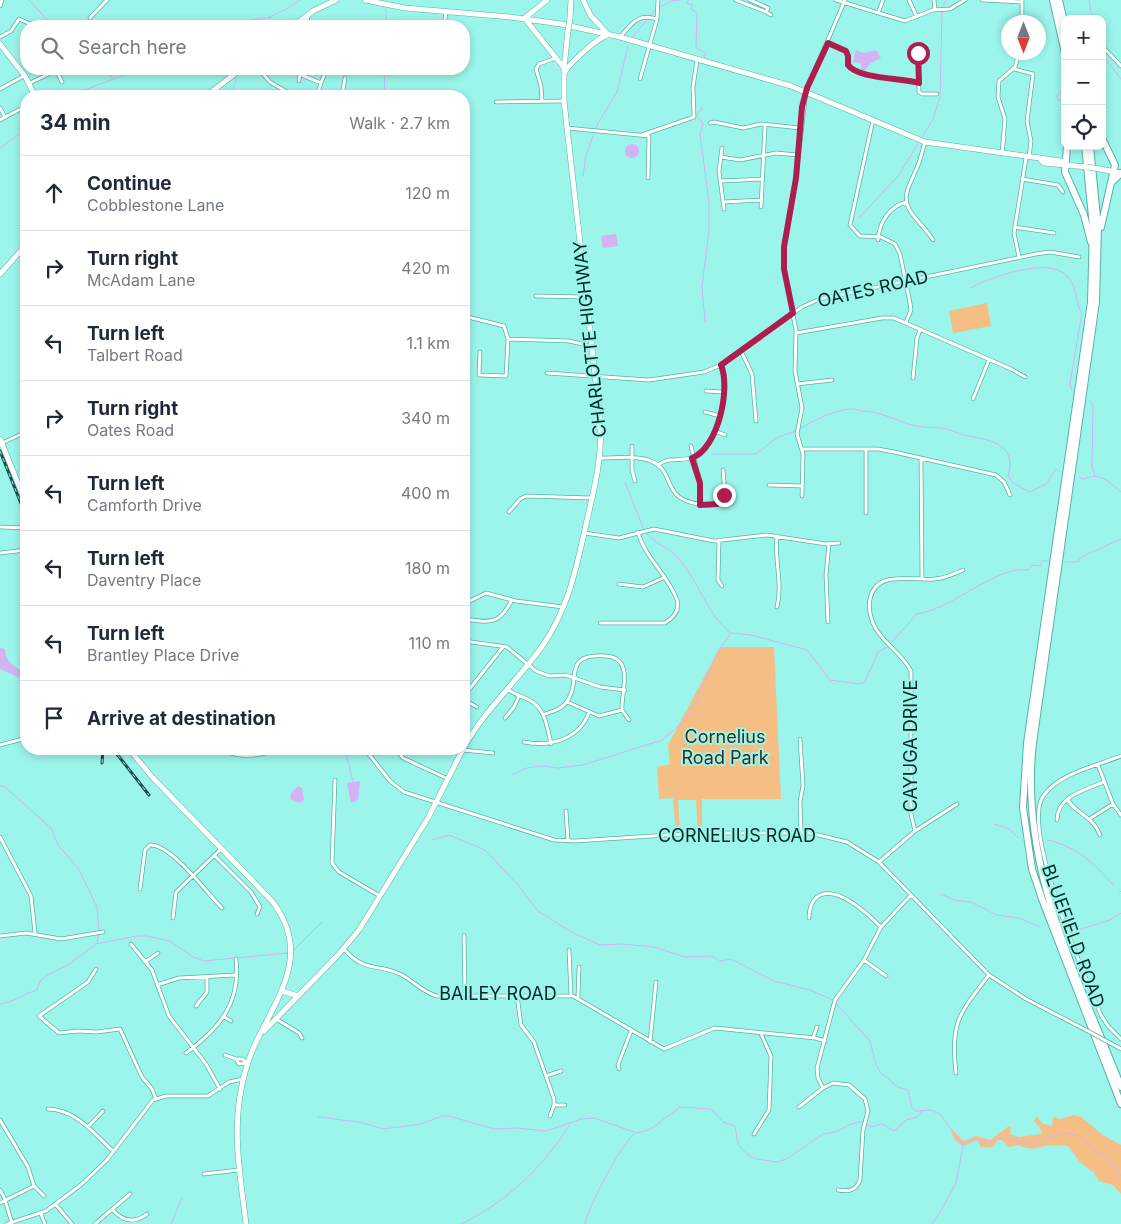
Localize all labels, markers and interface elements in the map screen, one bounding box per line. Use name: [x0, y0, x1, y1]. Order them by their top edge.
north arrow: [1001, 15, 1046, 60]
map controls: [1061, 15, 1106, 150]
button: +: [1061, 15, 1106, 60]
search box: [20, 20, 470, 75]
icon: search: [38, 34, 66, 62]
text: Search here: [78, 36, 187, 59]
route start: [907, 42, 930, 65]
button: −: [1061, 60, 1106, 105]
button: locate: [1061, 105, 1106, 150]
text: 34 min: [40, 110, 111, 135]
text: Walk · 2.7 km: [349, 113, 450, 133]
text: Continue: [87, 172, 172, 195]
icon: ahead: [40, 179, 68, 207]
text: 120 m: [405, 183, 450, 203]
text: Cobblestone Lane: [87, 195, 224, 215]
street label: CHARLOTTE HIGHWAY: [569, 240, 610, 438]
text: Turn right: [87, 247, 178, 270]
icon: right: [40, 254, 68, 282]
text: 420 m: [401, 258, 450, 278]
street label: OATES ROAD: [815, 266, 930, 311]
text: McAdam Lane: [87, 270, 195, 290]
text: Turn left: [87, 322, 165, 345]
icon: left: [40, 329, 68, 357]
text: 1.1 km: [406, 333, 450, 353]
text: Talbert Road: [87, 345, 183, 365]
text: Turn right: [87, 397, 178, 420]
icon: right: [40, 404, 68, 432]
text: 340 m: [401, 408, 450, 428]
text: Oates Road: [87, 420, 174, 440]
text: Turn left: [87, 472, 165, 495]
icon: left: [40, 479, 68, 507]
text: 400 m: [401, 483, 450, 503]
route end: [713, 484, 736, 507]
text: Camforth Drive: [87, 495, 202, 515]
text: Turn left: [87, 547, 165, 570]
icon: left: [40, 554, 68, 582]
text: 180 m: [405, 558, 450, 578]
text: Daventry Place: [87, 570, 201, 590]
text: Turn left: [87, 622, 165, 645]
icon: left: [40, 629, 68, 657]
text: 110 m: [408, 633, 450, 653]
text: Brantley Place Drive: [87, 645, 239, 665]
street label: CAYUGA DRIVE: [900, 680, 921, 812]
icon: arrive: [40, 704, 68, 732]
text: Arrive at destination: [87, 707, 276, 730]
park label: Cornelius Road Park: [681, 726, 769, 768]
street label: CORNELIUS ROAD: [658, 825, 816, 846]
street label: BLUEFIELD ROAD: [1038, 861, 1109, 1010]
street label: BAILEY ROAD: [439, 983, 557, 1004]

